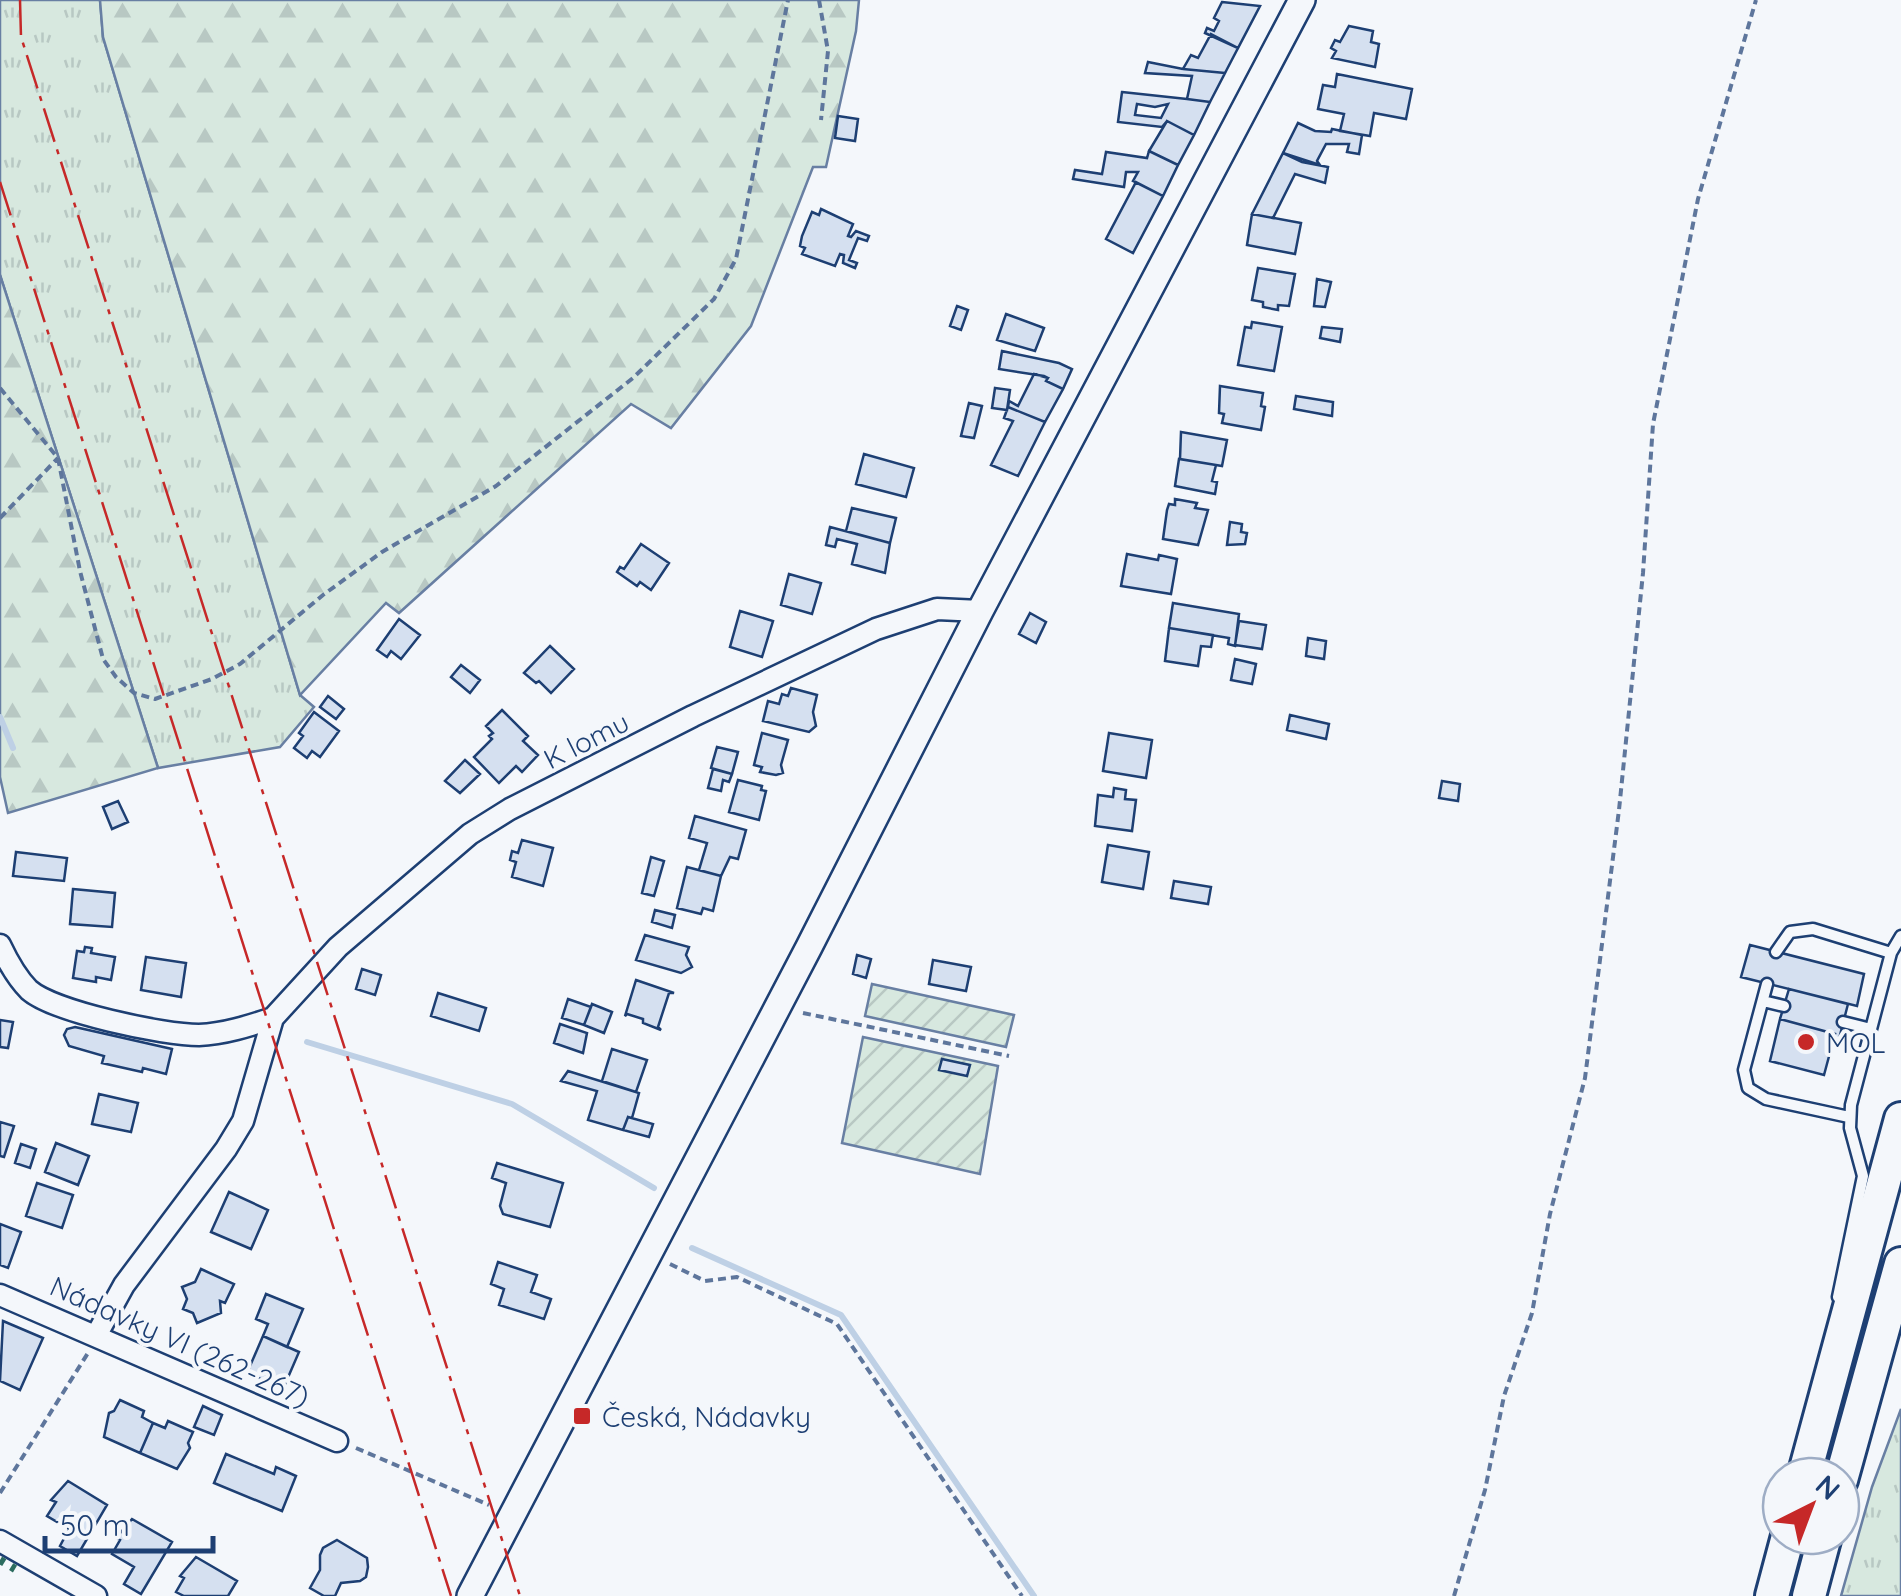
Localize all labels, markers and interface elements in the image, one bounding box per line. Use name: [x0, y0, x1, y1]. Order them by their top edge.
street label: K lomu: [537, 704, 635, 776]
place label: MOL: [1826, 1025, 1886, 1060]
marker: MOL: [1795, 1031, 1817, 1053]
street label: Nádavky VI (262-267): [45, 1268, 315, 1414]
place label: Česká, Nádavky: [602, 1399, 811, 1434]
marker: Česká, Nádavky: [571, 1405, 593, 1427]
north arrow: [1761, 1456, 1861, 1556]
text: N: [1809, 1467, 1847, 1507]
scale bar: [45, 1491, 212, 1553]
text: 50 m: [60, 1506, 130, 1544]

